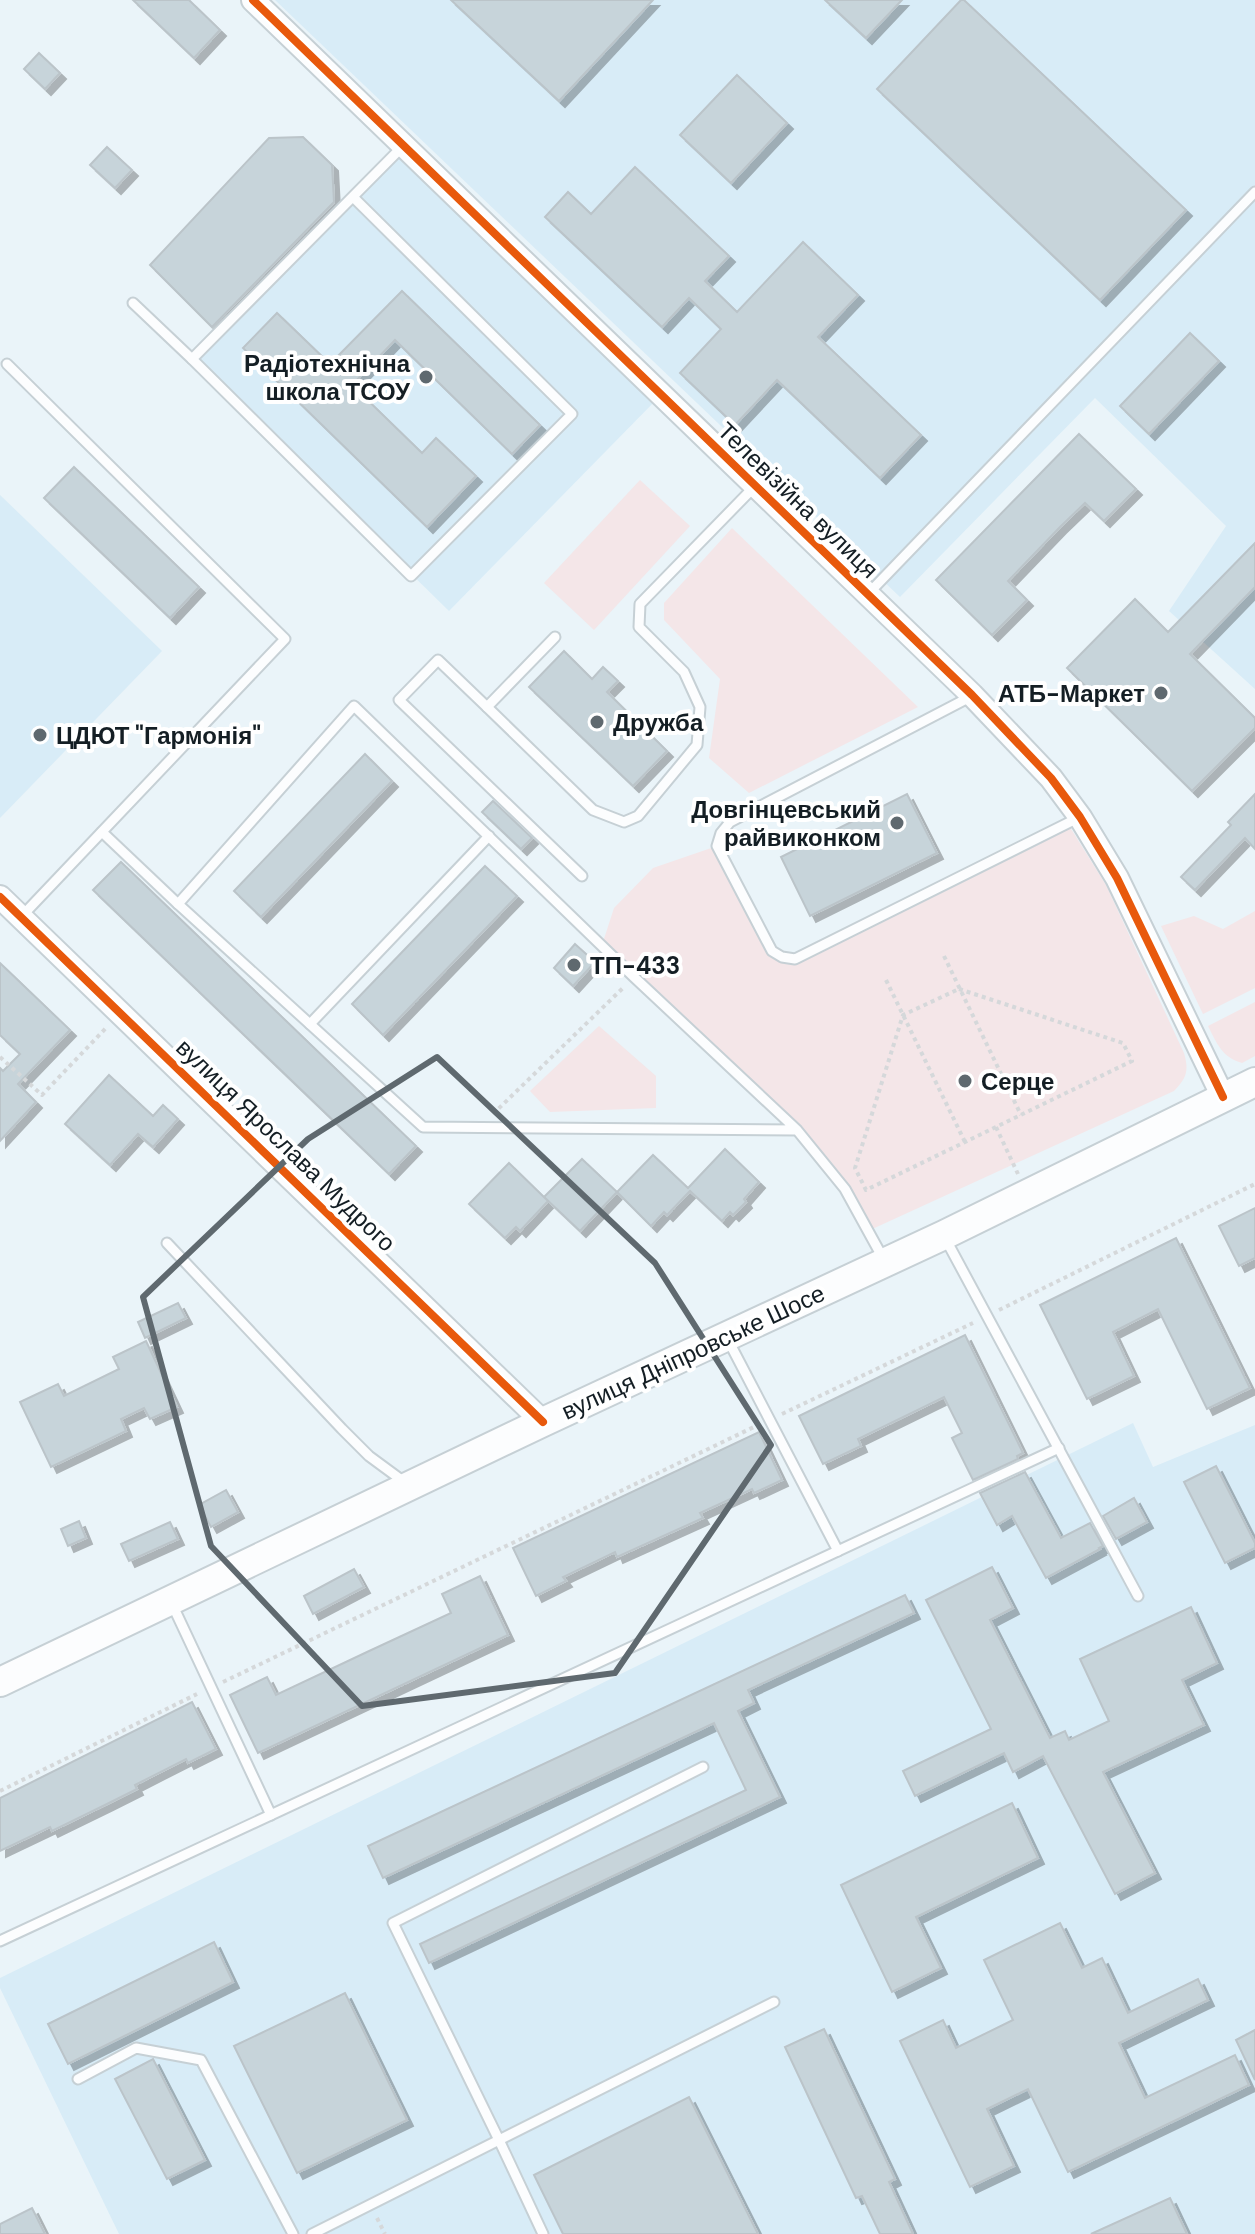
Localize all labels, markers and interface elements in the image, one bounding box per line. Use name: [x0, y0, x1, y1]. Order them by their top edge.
place label: Радіотехнічна школа ТСОУ: [244, 348, 411, 407]
marker: Радіотехнічна школа ТСОУ: [417, 368, 435, 386]
street label: Телевізійна вулиця: [711, 415, 885, 585]
place label: АТБ-Маркет: [998, 678, 1145, 709]
marker: АТБ-Маркет: [1152, 684, 1170, 702]
place label: Дружба: [613, 707, 704, 738]
marker: Дружба: [588, 713, 606, 731]
place label: ЦДЮТ "Гармонія": [56, 720, 261, 751]
marker: ЦДЮТ "Гармонія": [31, 726, 49, 744]
place label: Довгінцевський райвиконком: [691, 794, 881, 853]
marker: Довгінцевський райвиконком: [888, 814, 906, 832]
place label: ТП-433: [590, 950, 680, 981]
marker: ТП-433: [565, 956, 583, 974]
street label: вулиця Ярослава Мудрого: [170, 1032, 402, 1258]
place label: Серце: [981, 1066, 1054, 1097]
marker: Серце: [956, 1072, 974, 1090]
street label: вулиця Дніпровське Шосе: [556, 1277, 830, 1427]

